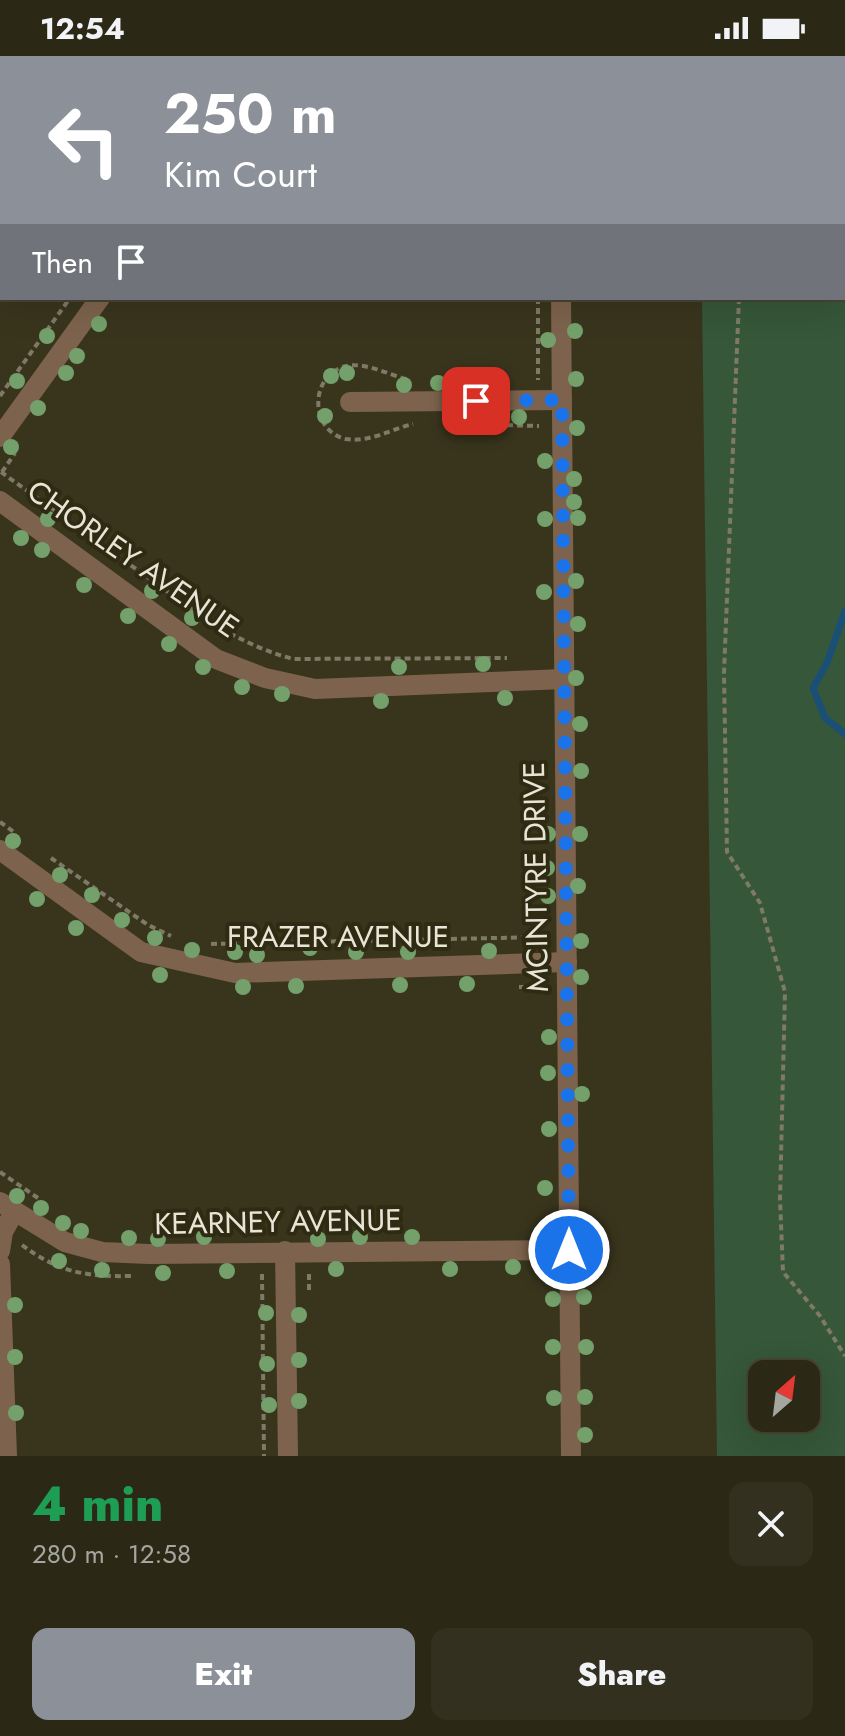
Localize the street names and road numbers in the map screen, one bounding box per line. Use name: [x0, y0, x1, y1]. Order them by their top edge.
street label: CHORLEY AVENUE: [19, 469, 248, 648]
street label: MCINTYRE DRIVE: [512, 762, 559, 993]
street label: FRAZER AVENUE: [227, 915, 449, 958]
street label: KEARNEY AVENUE: [154, 1198, 402, 1245]

